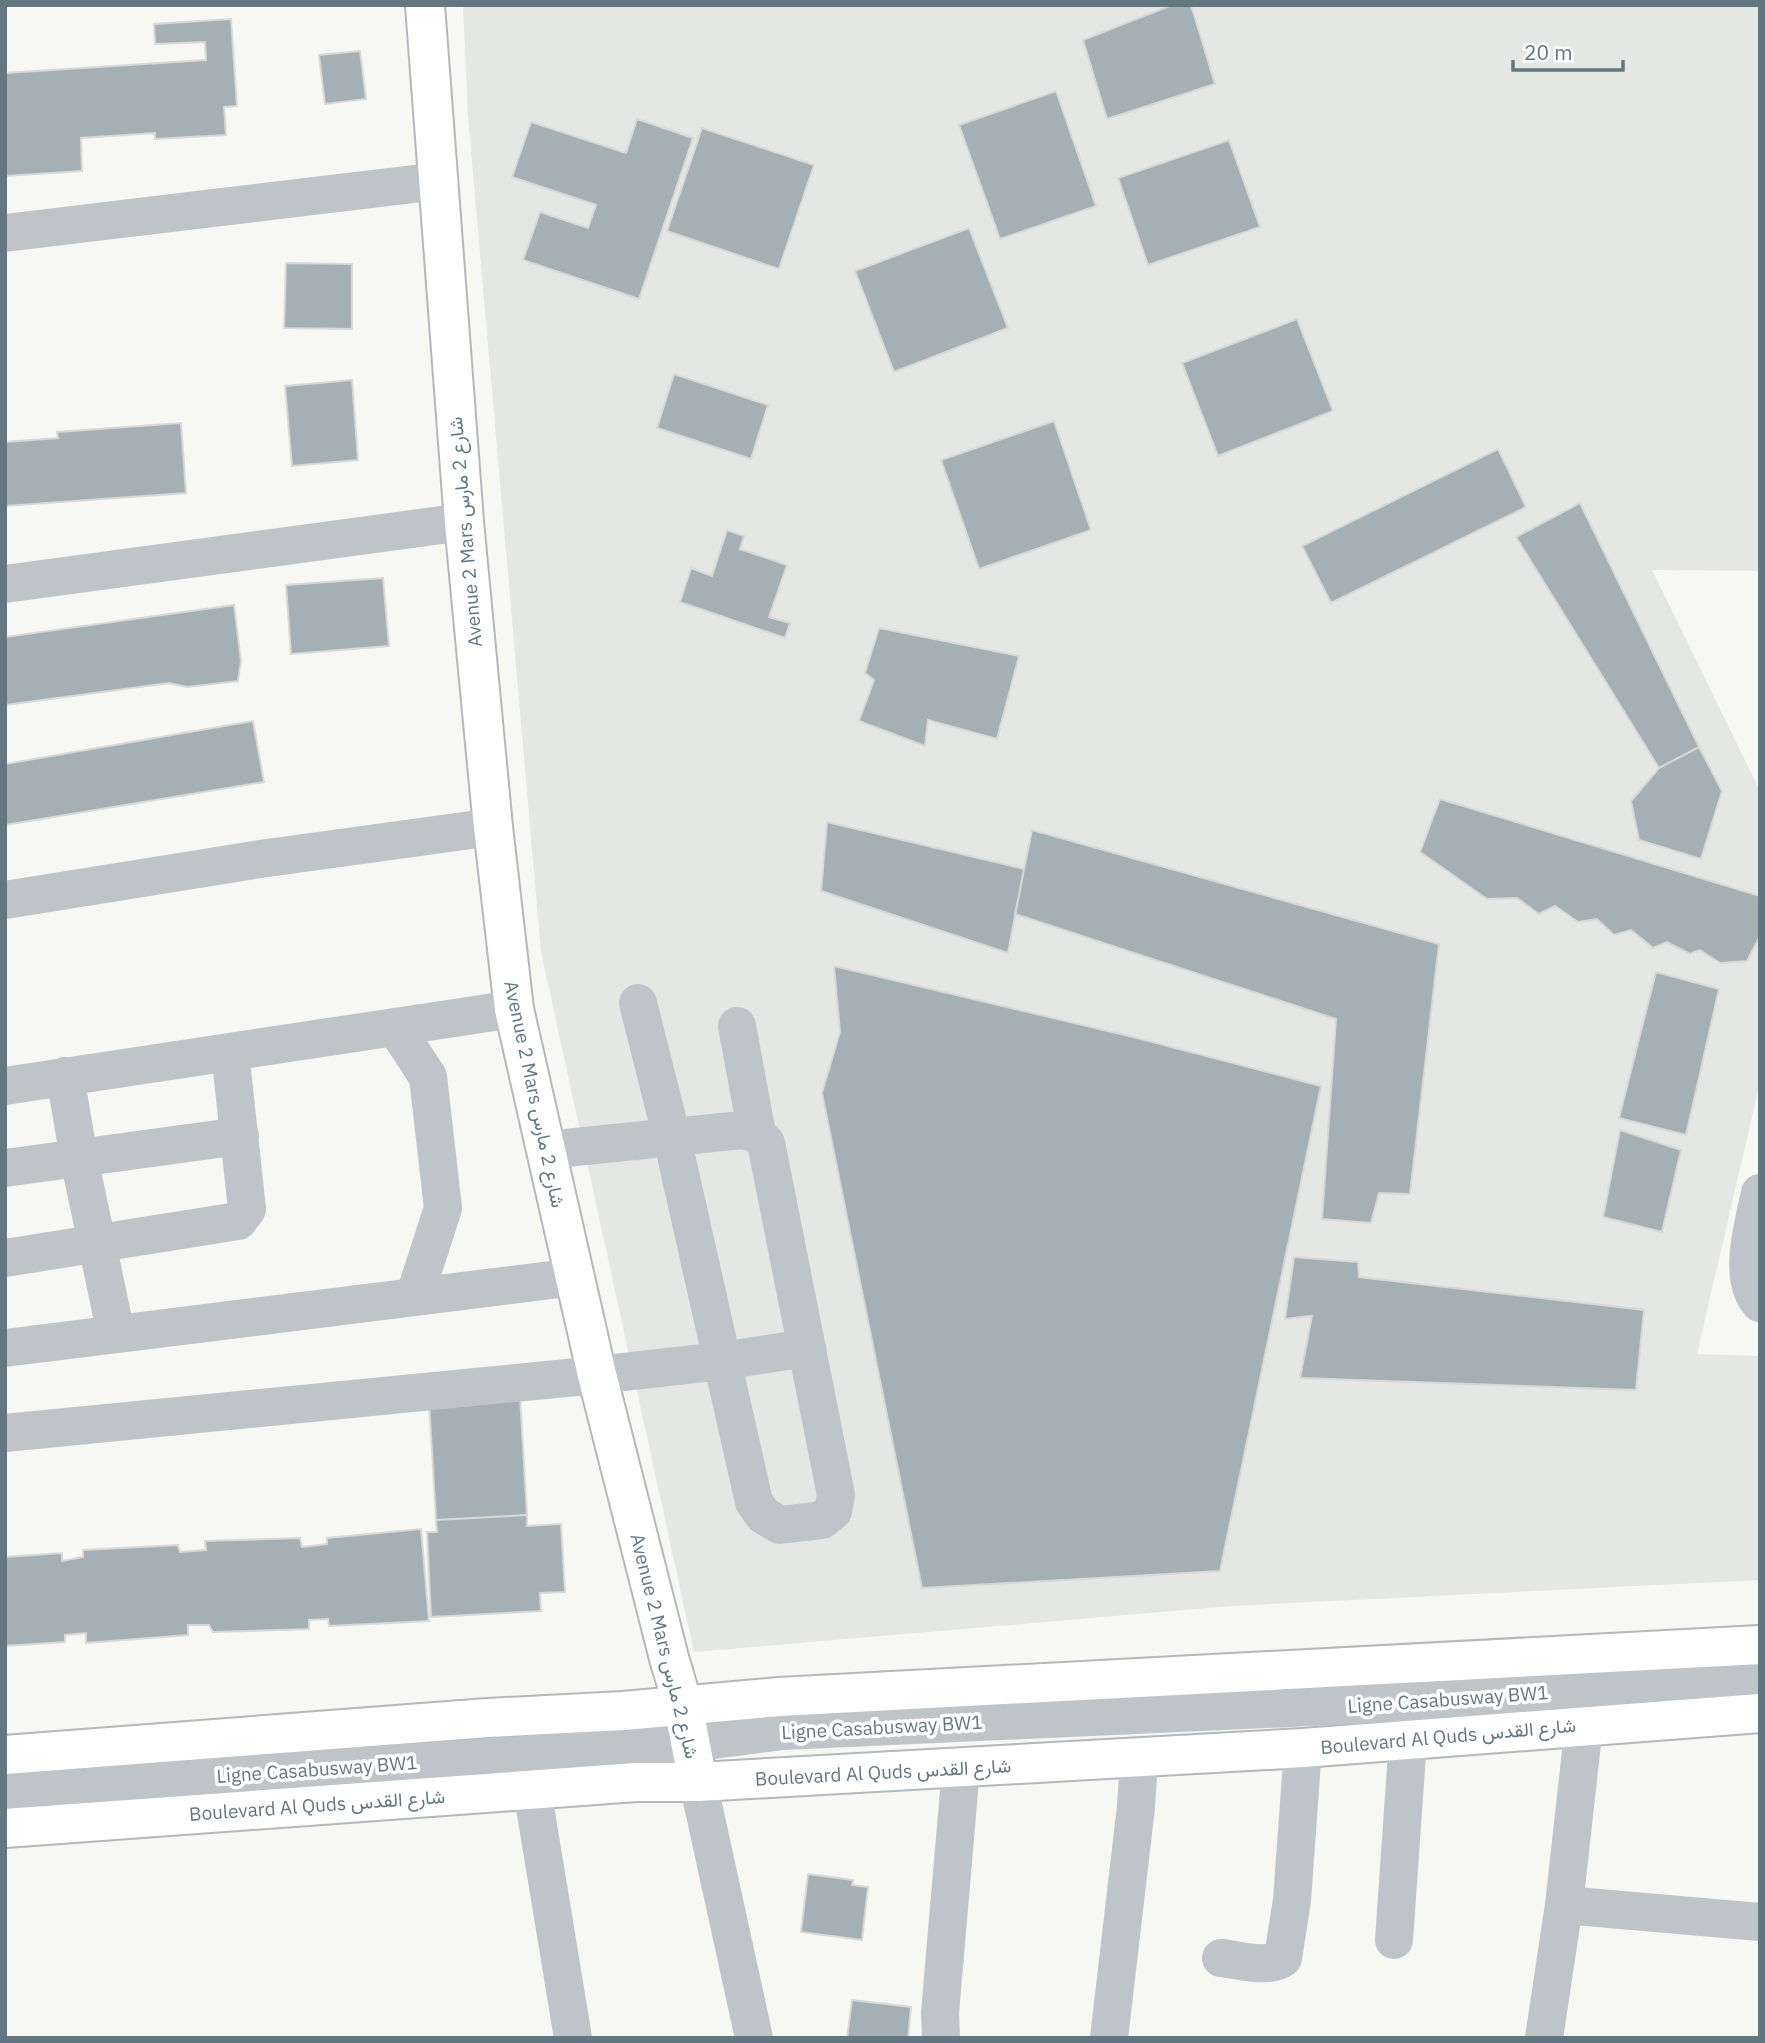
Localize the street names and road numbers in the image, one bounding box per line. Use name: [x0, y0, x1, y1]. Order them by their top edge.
street label: Avenue 2 Mars شارع 2 مارس: [443, 416, 488, 648]
street label: Avenue 2 Mars شارع 2 مارس: [498, 978, 571, 1210]
street label: Avenue 2 Mars شارع 2 مارس: [624, 1531, 705, 1761]
street label: Ligne Casabusway BW1: [1347, 1680, 1549, 1718]
street label: Ligne Casabusway BW1: [781, 1710, 983, 1744]
street label: Boulevard Al Quds شارع القدس: [1319, 1713, 1577, 1760]
street label: Ligne Casabusway BW1: [216, 1750, 418, 1788]
street label: Boulevard Al Quds شارع القدس: [754, 1753, 1012, 1792]
street label: Boulevard Al Quds شارع القدس: [188, 1784, 446, 1827]

